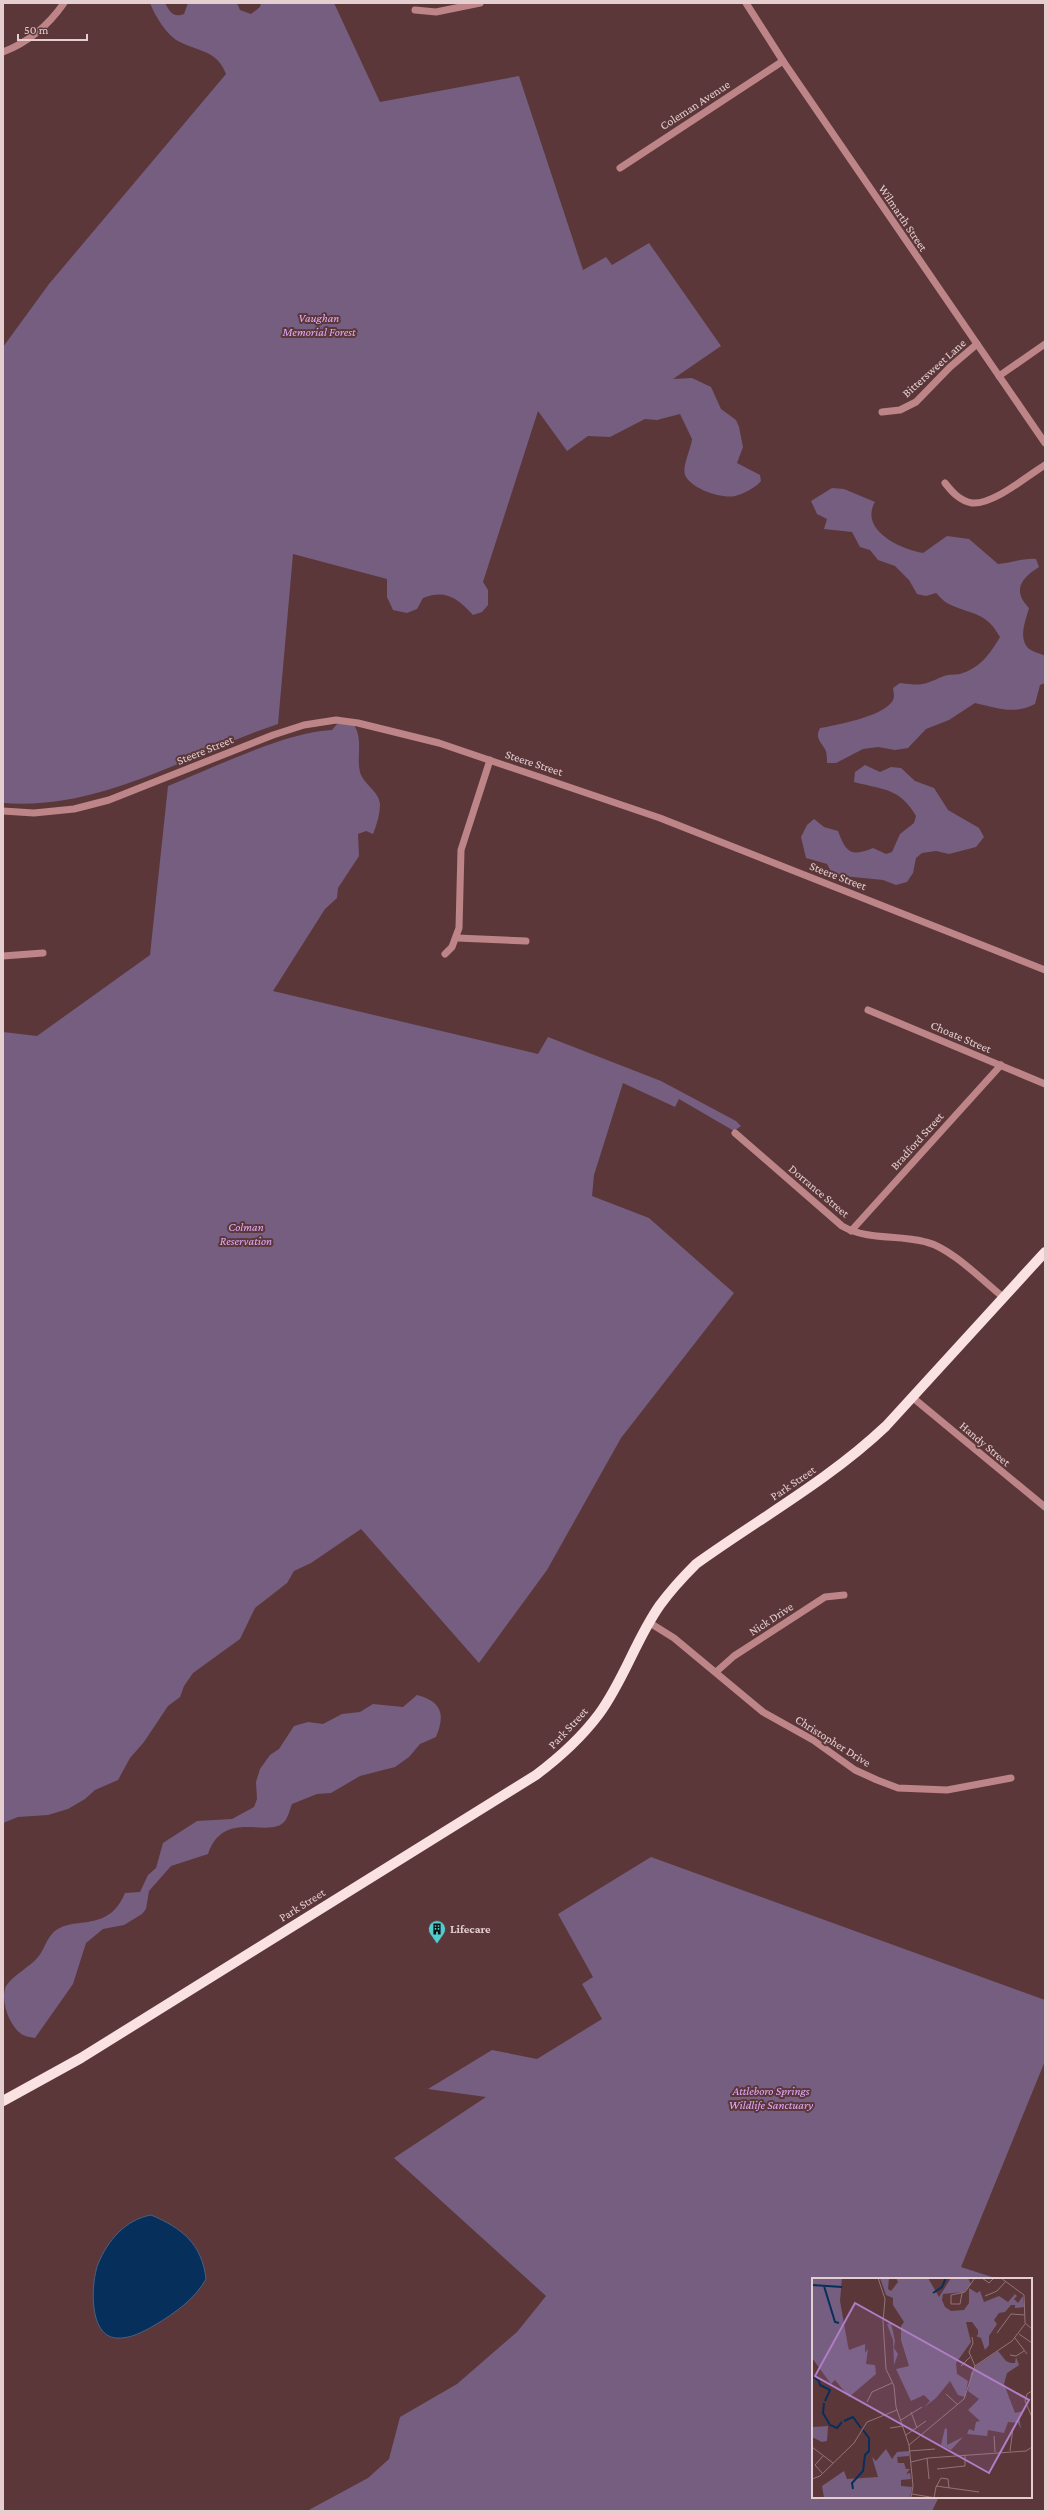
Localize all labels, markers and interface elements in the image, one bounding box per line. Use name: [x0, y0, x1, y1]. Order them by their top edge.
scale bar: [18, 16, 87, 42]
text: 50 m: [24, 23, 49, 37]
street label: Coleman Avenue: [657, 77, 733, 133]
street label: Wilmarth Street: [876, 182, 931, 255]
park label: Vaughan Memorial Forest: [281, 311, 356, 339]
street label: Bittersweet Lane: [899, 336, 969, 400]
street label: Steere Street: [175, 732, 236, 768]
street label: Steere Street: [503, 747, 566, 779]
street label: Steere Street: [808, 859, 869, 894]
street label: Choate Street: [929, 1018, 994, 1056]
street label: Bradford Street: [888, 1109, 947, 1173]
street label: Dorrance Street: [786, 1162, 853, 1221]
park label: Colman Reservation: [220, 1220, 272, 1248]
street label: Handy Street: [957, 1419, 1014, 1470]
street label: Park Street: [768, 1462, 819, 1503]
street label: Nick Drive: [746, 1600, 796, 1638]
street label: Park Street: [545, 1704, 591, 1752]
street label: Christopher Drive: [793, 1712, 873, 1770]
street label: Park Street: [276, 1885, 328, 1925]
building icon: Lifecare: [427, 1919, 447, 1944]
place label: Lifecare: [450, 1922, 491, 1936]
park label: Attleboro Springs Wildlife Sanctuary: [729, 2084, 813, 2112]
inset map: [812, 2278, 1032, 2498]

